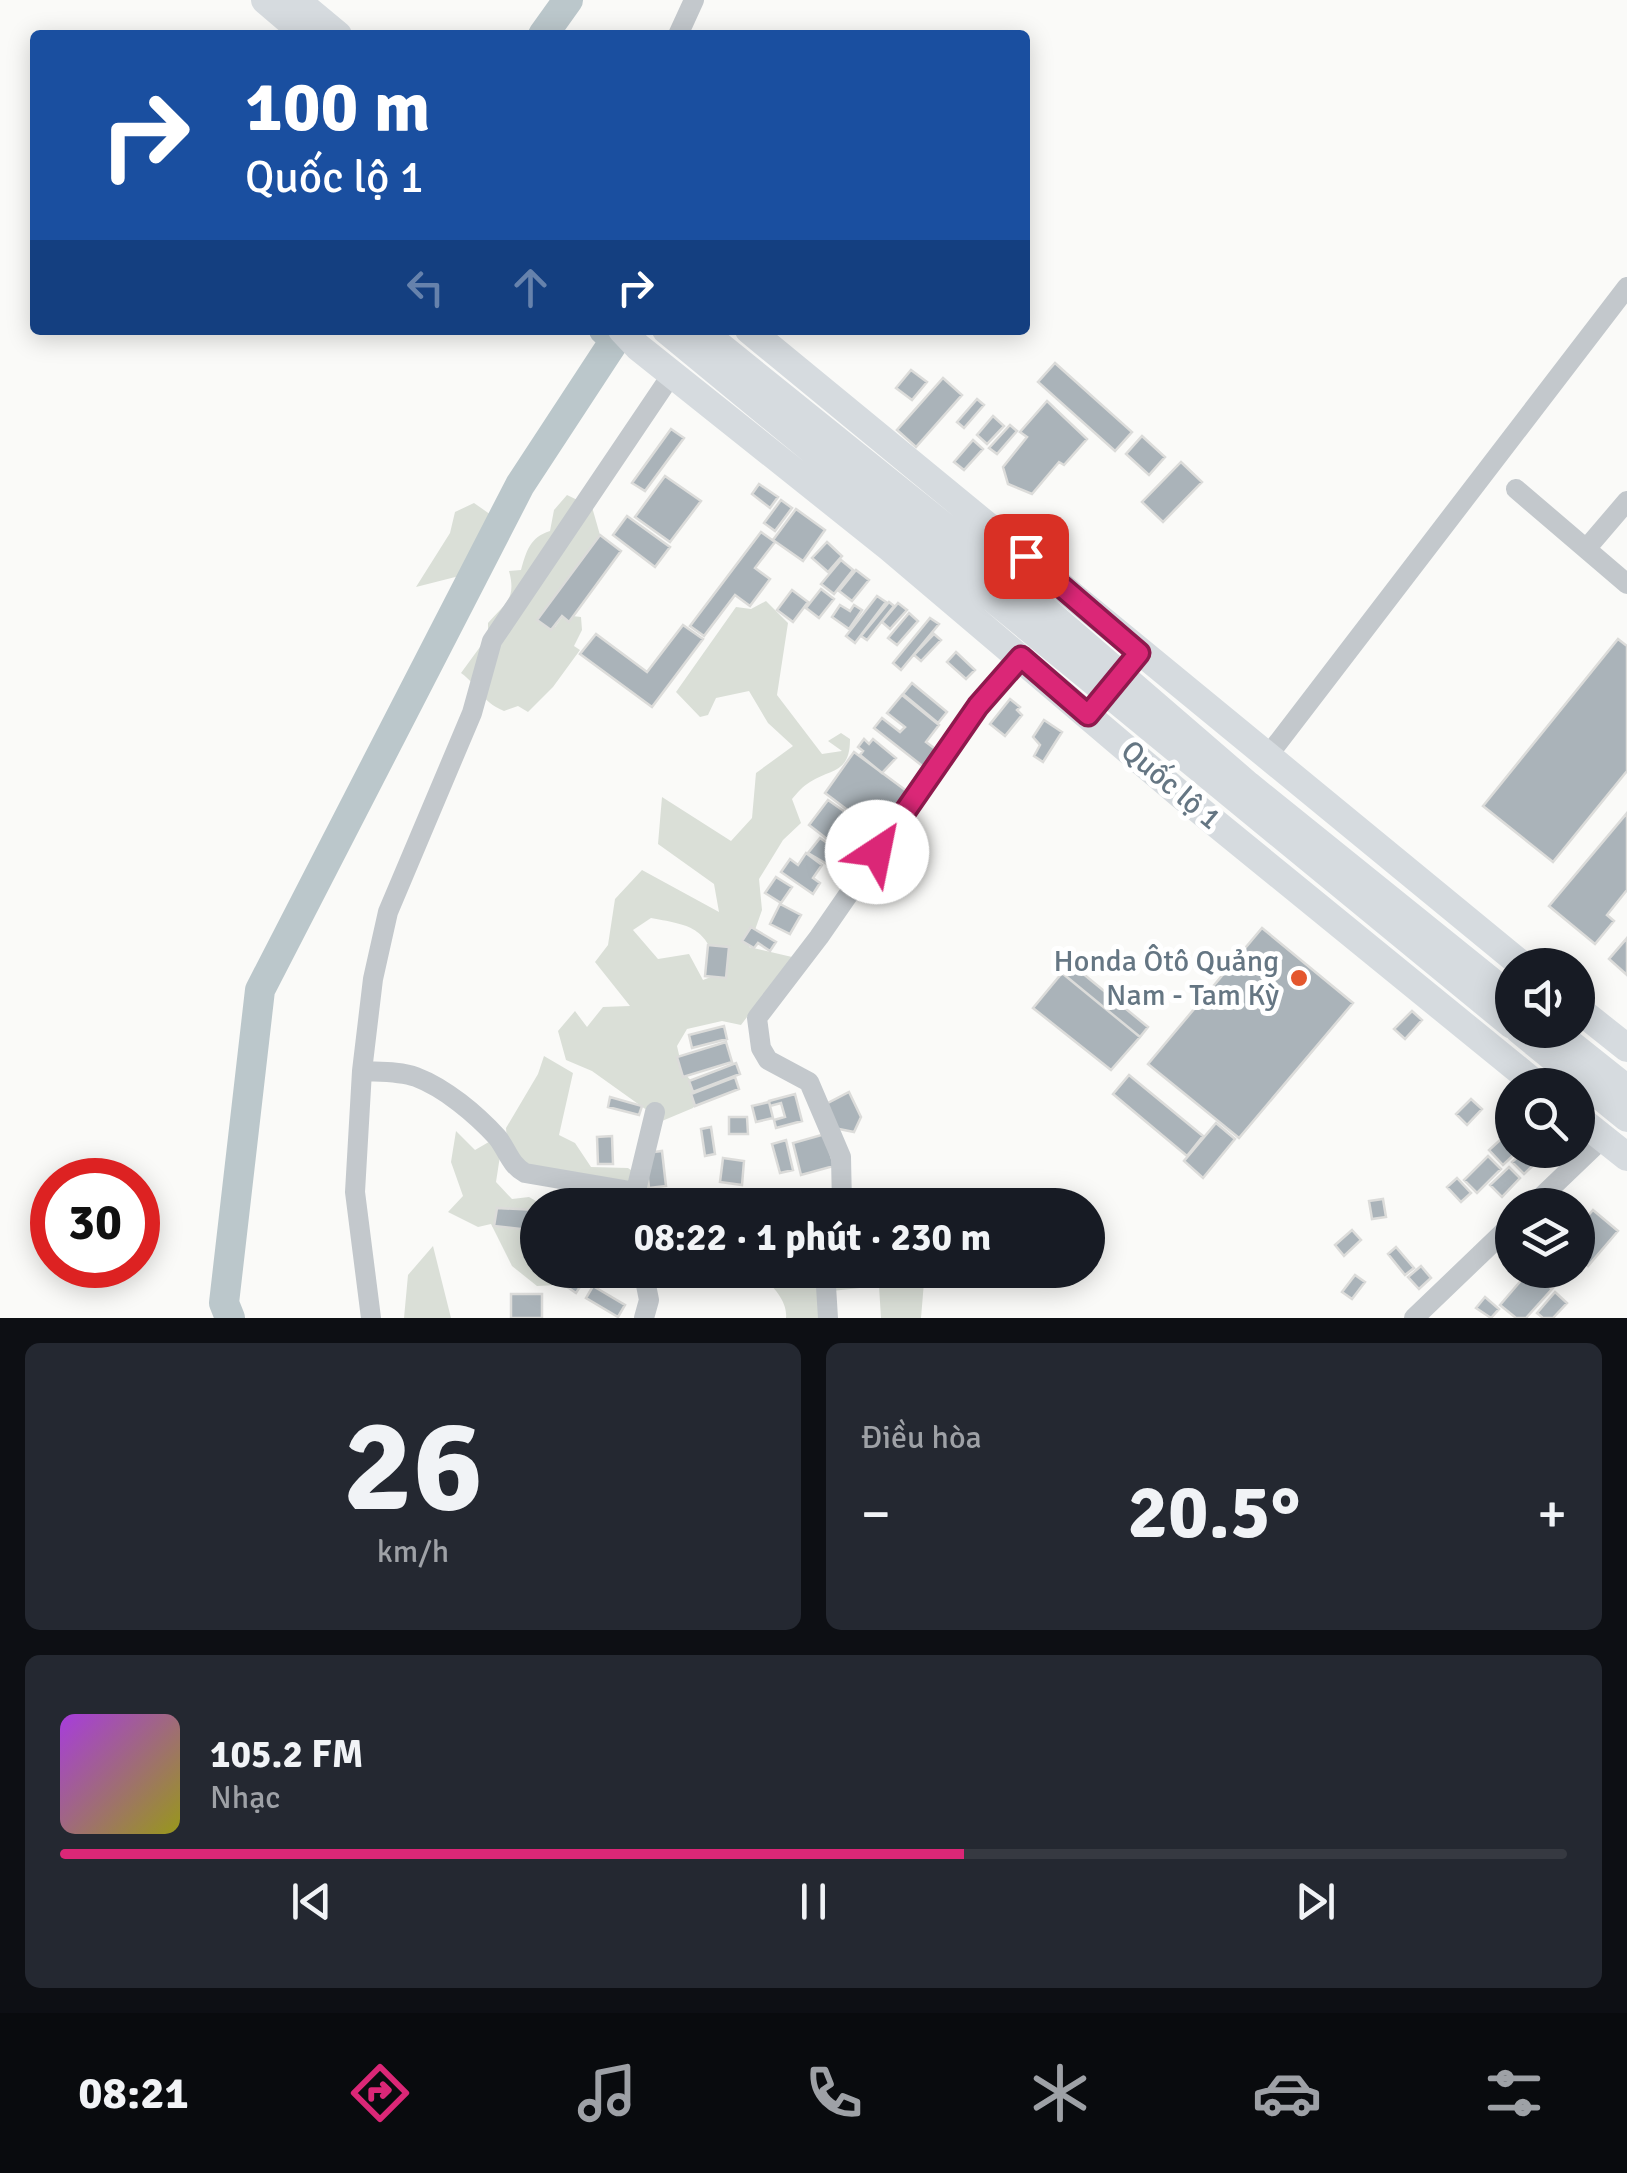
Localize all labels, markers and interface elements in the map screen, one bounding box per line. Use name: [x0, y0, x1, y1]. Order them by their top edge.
text: 100 m: [245, 64, 430, 150]
icon: right: [80, 70, 210, 200]
text: Quốc lộ 1: [245, 150, 424, 205]
icon: left: [398, 260, 453, 315]
icon: ahead: [503, 260, 558, 315]
icon: right: [608, 260, 663, 315]
pin: [984, 514, 1069, 599]
icon: arrive: [999, 529, 1054, 584]
street label: Quốc lộ 1: [1113, 733, 1229, 837]
position arrow: [825, 800, 929, 904]
place label: Honda Ôtô Quảng Nam - Tam Kỳ: [1054, 943, 1279, 1014]
map controls: [1495, 948, 1595, 1288]
button: sound: [1495, 948, 1595, 1048]
marker: Honda Ôtô Quảng Nam - Tam Kỳ: [1288, 967, 1310, 989]
button: search: [1495, 1068, 1595, 1168]
speed limit sign: 30: [30, 1158, 160, 1288]
button: layers: [1495, 1188, 1595, 1288]
text: 08:22 · 1 phút · 230 m: [634, 1214, 991, 1261]
text: 26: [343, 1387, 483, 1547]
text: Điều hòa: [861, 1418, 982, 1457]
text: 20.5°: [1128, 1466, 1301, 1559]
text: −: [861, 1480, 891, 1548]
text: +: [1537, 1480, 1567, 1548]
text: km/h: [377, 1532, 449, 1571]
text: 105.2 FM: [210, 1731, 363, 1778]
text: Nhạc: [210, 1778, 280, 1817]
icon: previous: [284, 1874, 339, 1929]
icon: pause: [786, 1874, 841, 1929]
icon: next: [1288, 1874, 1343, 1929]
icon: directions: [345, 2058, 415, 2128]
icon: music: [572, 2058, 642, 2128]
icon: phone: [799, 2058, 869, 2128]
icon: climate: [1025, 2058, 1095, 2128]
icon: car: [1252, 2058, 1322, 2128]
icon: filters: [1479, 2058, 1549, 2128]
text: 08:21: [78, 2066, 189, 2121]

